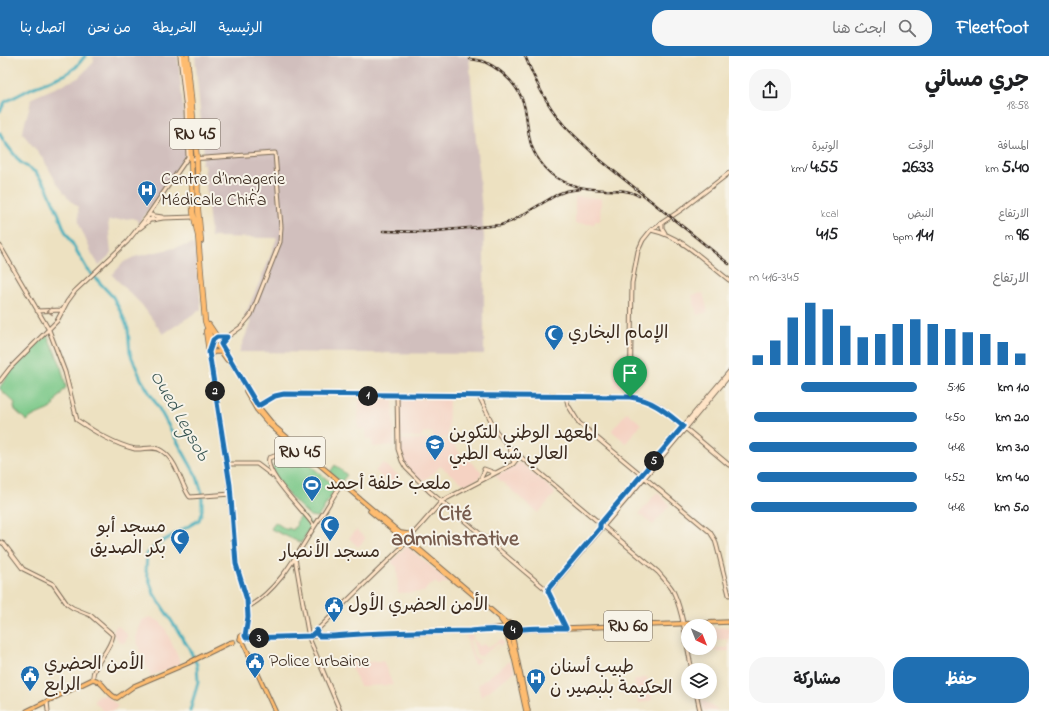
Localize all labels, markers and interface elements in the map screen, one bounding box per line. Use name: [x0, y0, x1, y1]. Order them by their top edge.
search box: [652, 10, 932, 46]
text: Fleetfoot: [956, 15, 1029, 42]
icon: search: [896, 17, 918, 39]
text: اتصل بنا: [20, 18, 65, 39]
text: من نحن: [87, 18, 131, 39]
text: الخريطة: [153, 18, 197, 39]
text: الرئيسية: [219, 18, 263, 39]
text: ابحث هنا: [832, 18, 886, 40]
text: جري مسائي: [925, 65, 1029, 97]
button: share: [749, 69, 791, 111]
text: 18:58: [1007, 96, 1029, 115]
road number: RN 45: [170, 119, 220, 149]
text: الوتيرة: [812, 138, 838, 154]
text: الوقت: [908, 138, 934, 154]
text: المسافة: [998, 138, 1029, 154]
text: 4:55: [810, 155, 838, 180]
text: 26:33: [902, 155, 934, 180]
text: 5.40: [1001, 155, 1029, 180]
text: /km: [791, 161, 810, 177]
text: km: [985, 161, 1001, 177]
place label: Centre d’Imagerie Médicale Chifa: [161, 167, 286, 214]
hospital icon: Centre d’Imagerie Médicale Chifa: [136, 179, 158, 207]
text: kcal: [821, 206, 838, 222]
text: النبض: [907, 206, 934, 222]
text: الارتفاع: [998, 206, 1029, 222]
text: 415: [816, 222, 838, 247]
text: 141: [916, 223, 934, 248]
text: 96: [1016, 223, 1029, 248]
text: bpm: [893, 229, 916, 245]
text: m: [1005, 229, 1016, 245]
text: 345–416 m: [749, 268, 799, 287]
text: الارتفاع: [993, 269, 1029, 288]
one-way arrow: [47, 307, 53, 315]
place label: الإمام البخاري: [568, 321, 668, 347]
mosque icon: الإمام البخاري: [543, 323, 565, 351]
pin: [613, 356, 647, 397]
icon: arrive: [619, 362, 641, 384]
water label: Oued Legsob: [141, 366, 216, 468]
text: 5:16: [947, 378, 965, 397]
text: 1.0 km: [998, 378, 1029, 397]
pin: 2: [205, 381, 225, 401]
text: 2: [212, 383, 218, 399]
pin: 1: [358, 386, 378, 406]
text: 1: [366, 388, 370, 404]
text: 4:50: [945, 408, 965, 427]
text: 2.0 km: [995, 408, 1029, 427]
place label: المعهد الوطني للتكوين العالي شبه الطبي: [449, 421, 598, 469]
school or university icon: المعهد الوطني للتكوين العالي شبه الطبي: [424, 433, 446, 461]
road number: RN 45: [275, 437, 325, 467]
text: 4:48: [948, 438, 965, 457]
text: 3.0 km: [996, 438, 1029, 457]
pin: 5: [644, 451, 664, 471]
text: 5: [651, 453, 657, 469]
text: 4:52: [945, 468, 965, 487]
text: 4.0 km: [996, 468, 1029, 487]
place label: ملعب خلفة أحمد: [326, 472, 451, 498]
sports icon: ملعب خلفة أحمد: [301, 474, 323, 502]
text: 4:48: [948, 498, 965, 517]
text: 5.0 km: [994, 498, 1029, 517]
district label: Cité administrative: [391, 499, 520, 556]
mosque icon: مسجد الأنصار: [319, 514, 341, 542]
place label: مسجد أبو بكر الصديق: [90, 515, 166, 562]
mosque icon: مسجد أبو بكر الصديق: [169, 527, 191, 555]
place label: مسجد الأنصار: [278, 539, 380, 566]
place label: الأمن الحضري الأول: [348, 592, 488, 619]
public building icon: الأمن الحضري الأول: [323, 595, 345, 623]
road number: RN 60: [604, 611, 652, 641]
north arrow: [681, 619, 717, 655]
map controls: [681, 619, 717, 699]
pin: 4: [503, 620, 523, 640]
text: 4: [511, 622, 515, 638]
pin: 3: [249, 628, 269, 648]
text: 3: [257, 630, 261, 646]
place label: Police urbaine: [269, 649, 370, 675]
place label: الأمن الحضري الرابع: [44, 651, 144, 699]
public building icon: Police urbaine: [244, 651, 266, 679]
place label: طبيب أسنان الحكيمة بلبصير. ن: [550, 655, 672, 702]
button: مشاركة: [749, 657, 885, 703]
button: حفظ: [893, 657, 1029, 703]
button: layers: [681, 663, 717, 699]
public building icon: الأمن الحضري الرابع: [19, 664, 41, 692]
hospital icon: طبيب أسنان الحكيمة بلبصير. ن: [525, 667, 547, 695]

